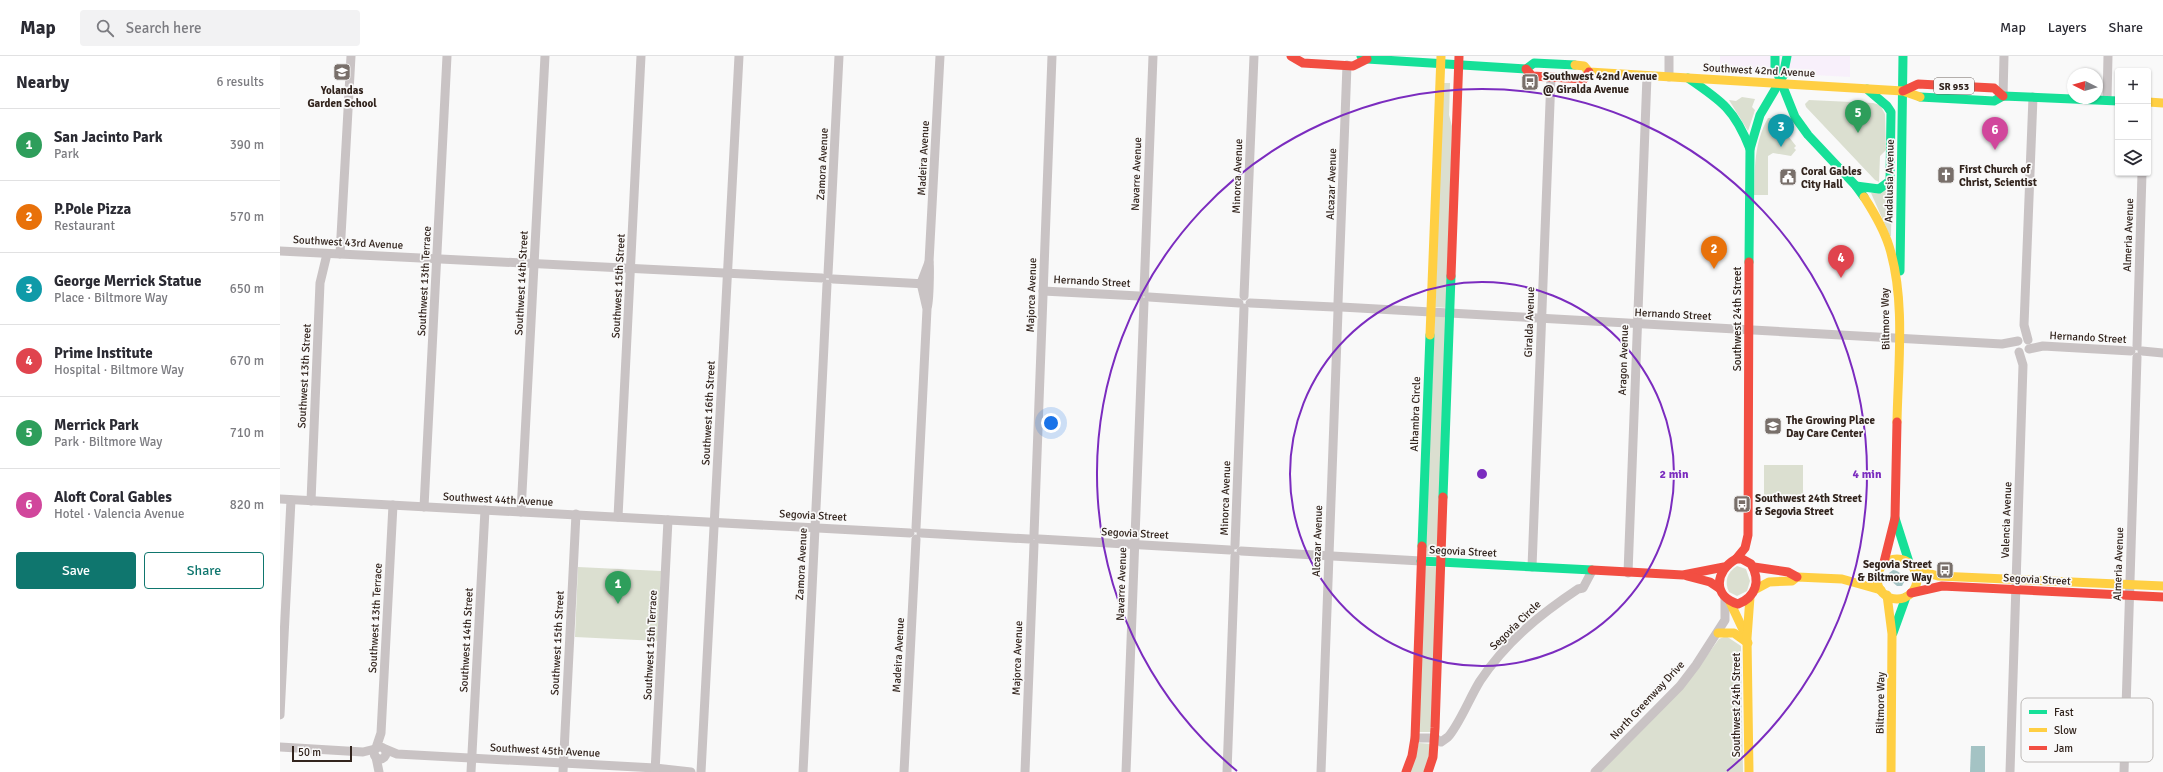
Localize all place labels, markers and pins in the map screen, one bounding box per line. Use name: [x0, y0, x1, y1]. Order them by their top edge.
school or university icon: Yolandas Garden School: [332, 62, 352, 82]
place label: Southwest 42nd Avenue @ Giralda Avenue: [1543, 70, 1658, 96]
bus stop icon: Southwest 42nd Avenue @ Giralda Avenue: [1520, 72, 1540, 92]
place label: Yolandas Garden School: [307, 84, 377, 110]
pin: 5: [1845, 100, 1871, 133]
pin: 3: [1768, 114, 1794, 147]
pin: 6: [1982, 117, 2008, 150]
place label: First Church of Christ, Scientist: [1959, 163, 2037, 189]
place label: Coral Gables City Hall: [1801, 165, 1862, 191]
church icon: First Church of Christ, Scientist: [1936, 165, 1956, 185]
public building icon: Coral Gables City Hall: [1778, 167, 1798, 187]
pin: 2: [1701, 236, 1727, 269]
pin: 4: [1828, 245, 1854, 278]
place label: The Growing Place Day Care Center: [1786, 414, 1875, 440]
school or university icon: The Growing Place Day Care Center: [1763, 416, 1783, 436]
centre of rings: [1475, 467, 1489, 481]
place label: Southwest 24th Street & Segovia Street: [1755, 492, 1862, 518]
bus stop icon: Southwest 24th Street & Segovia Street: [1732, 494, 1752, 514]
place label: Segovia Street & Biltmore Way: [1858, 558, 1933, 584]
bus stop icon: Segovia Street & Biltmore Way: [1935, 560, 1955, 580]
pin: 1: [605, 571, 631, 604]

